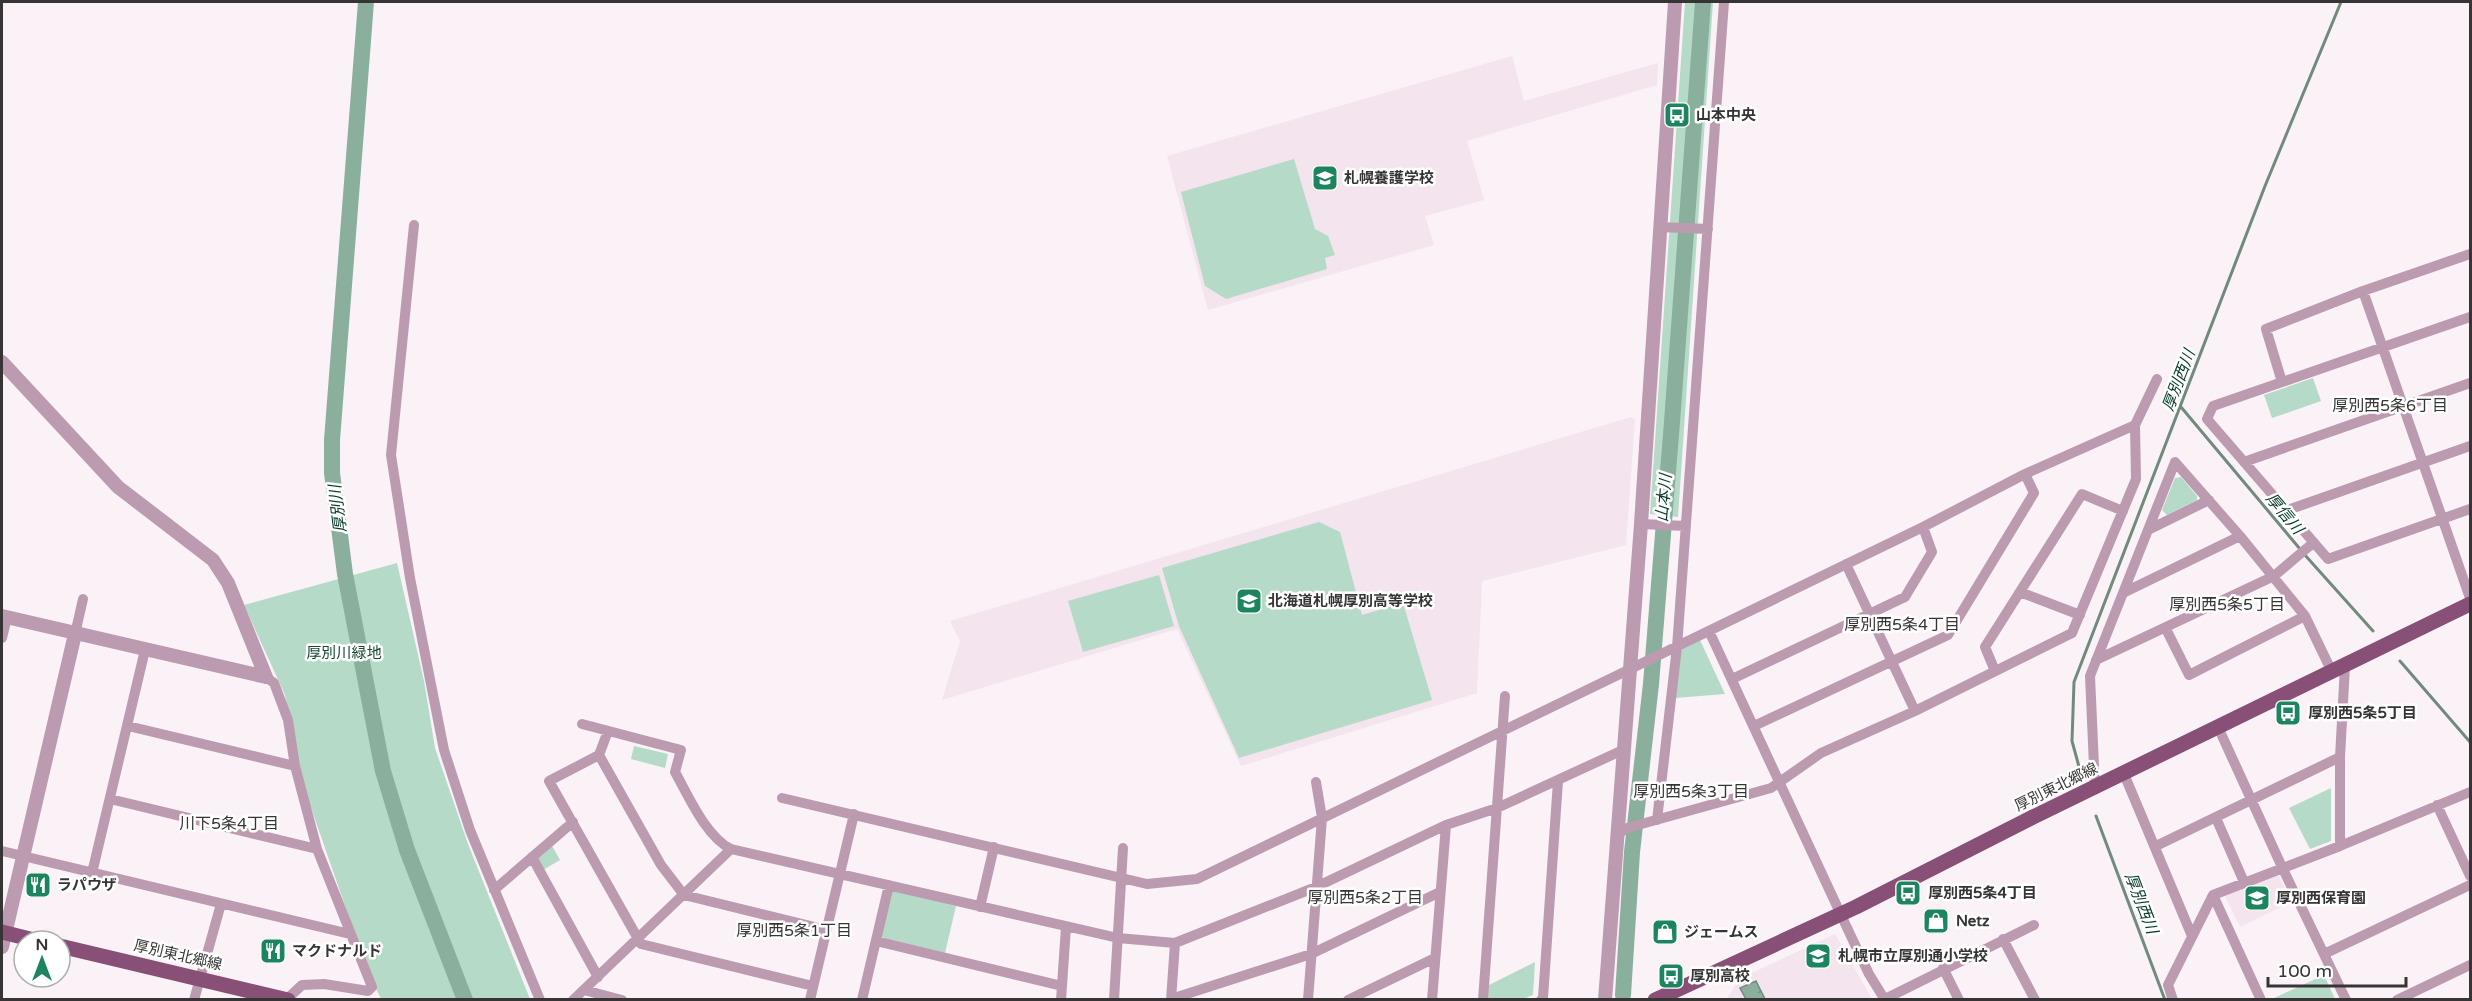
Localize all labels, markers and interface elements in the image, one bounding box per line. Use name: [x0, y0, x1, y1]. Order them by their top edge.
bus stop icon: 山本中央: [1662, 100, 1692, 130]
place label: 山本中央: [1696, 106, 1756, 124]
school or university icon: 札幌養護学校: [1310, 163, 1340, 193]
place label: 札幌養護学校: [1344, 169, 1434, 187]
water label: 厚別西川: [2158, 345, 2200, 414]
district label: 厚別西5条6丁目: [2332, 396, 2448, 416]
water label: 山本川: [1652, 471, 1676, 523]
water label: 厚別川: [325, 482, 351, 534]
water label: 厚信川: [2261, 489, 2309, 540]
school or university icon: 北海道札幌厚別高等学校: [1234, 586, 1264, 616]
place label: 北海道札幌厚別高等学校: [1268, 592, 1433, 610]
district label: 厚別西5条5丁目: [2169, 595, 2285, 615]
district label: 厚別西5条4丁目: [1844, 615, 1960, 635]
park label: 厚別川緑地: [306, 644, 382, 662]
bus stop icon: 厚別西5条5丁目: [2273, 698, 2303, 728]
place label: 厚別西5条5丁目: [2308, 704, 2417, 722]
street label: 厚別東北郷線: [2012, 759, 2100, 815]
district label: 厚別西5条3丁目: [1633, 782, 1749, 802]
district label: 川下5条4丁目: [179, 814, 279, 834]
restaurant icon: ラパウザ: [23, 870, 53, 900]
water label: 厚別西川: [2120, 870, 2163, 939]
place label: ラパウザ: [57, 876, 117, 894]
bus stop icon: 厚別西5条4丁目: [1893, 878, 1923, 908]
school or university icon: 厚別西保育園: [2242, 883, 2272, 913]
place label: 厚別西5条4丁目: [1928, 884, 2037, 902]
district label: 厚別西5条2丁目: [1307, 888, 1423, 908]
place label: 厚別西保育園: [2276, 889, 2366, 907]
shop icon: Netz: [1921, 906, 1951, 936]
place label: Netz: [1956, 912, 1990, 930]
shop icon: ジェームス: [1650, 917, 1680, 947]
district label: 厚別西5条1丁目: [736, 921, 852, 941]
place label: ジェームス: [1684, 923, 1759, 941]
north arrow: [12, 929, 72, 989]
text: N: [36, 935, 48, 955]
street label: 厚別東北郷線: [132, 936, 224, 974]
restaurant icon: マクドナルド: [258, 936, 288, 966]
school or university icon: 札幌市立厚別通小学校: [1803, 941, 1833, 971]
place label: マクドナルド: [292, 942, 382, 960]
place label: 札幌市立厚別通小学校: [1838, 947, 1988, 965]
scale bar: [2268, 950, 2406, 988]
text: 100 m: [2277, 960, 2332, 982]
bus stop icon: 厚別高校: [1656, 961, 1686, 991]
place label: 厚別高校: [1690, 967, 1750, 985]

